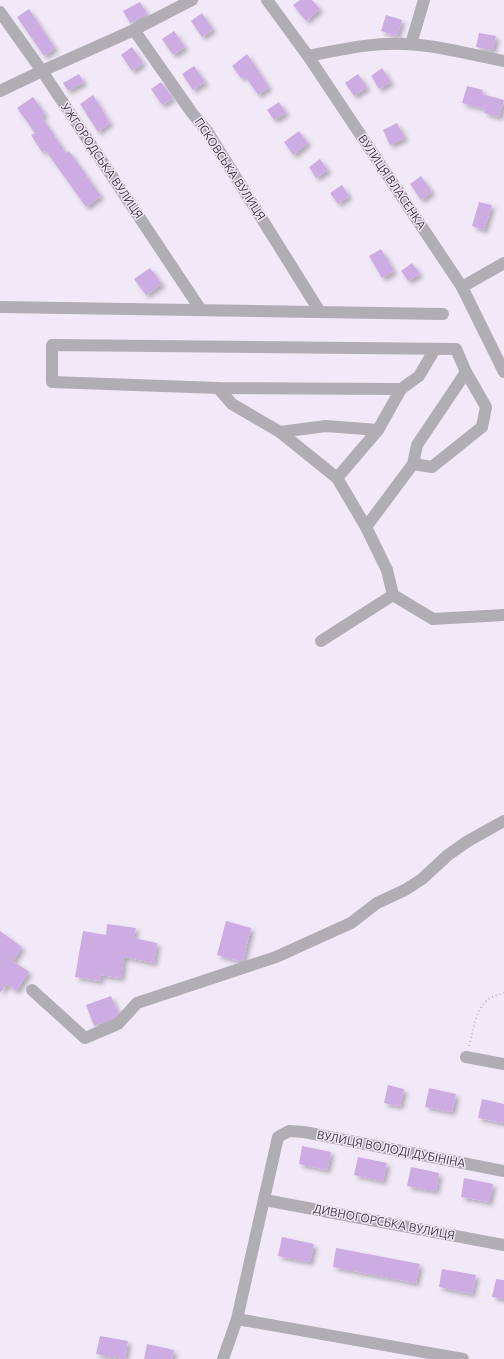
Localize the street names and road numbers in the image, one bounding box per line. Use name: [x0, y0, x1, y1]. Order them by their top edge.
street label: УЖГОРОДСЬКА ВУЛИЦЯ: [59, 101, 146, 221]
street label: ПСКОВСЬКА ВУЛИЦЯ: [193, 115, 268, 222]
street label: ВУЛИЦЯ ВЛАСЕНКА: [356, 132, 429, 231]
street label: ВУЛИЦЯ ВОЛОДІ ДУБІНІНА: [316, 1128, 467, 1169]
street label: ДИВНОГОРСЬКА ВУЛИЦЯ: [312, 1201, 456, 1242]

